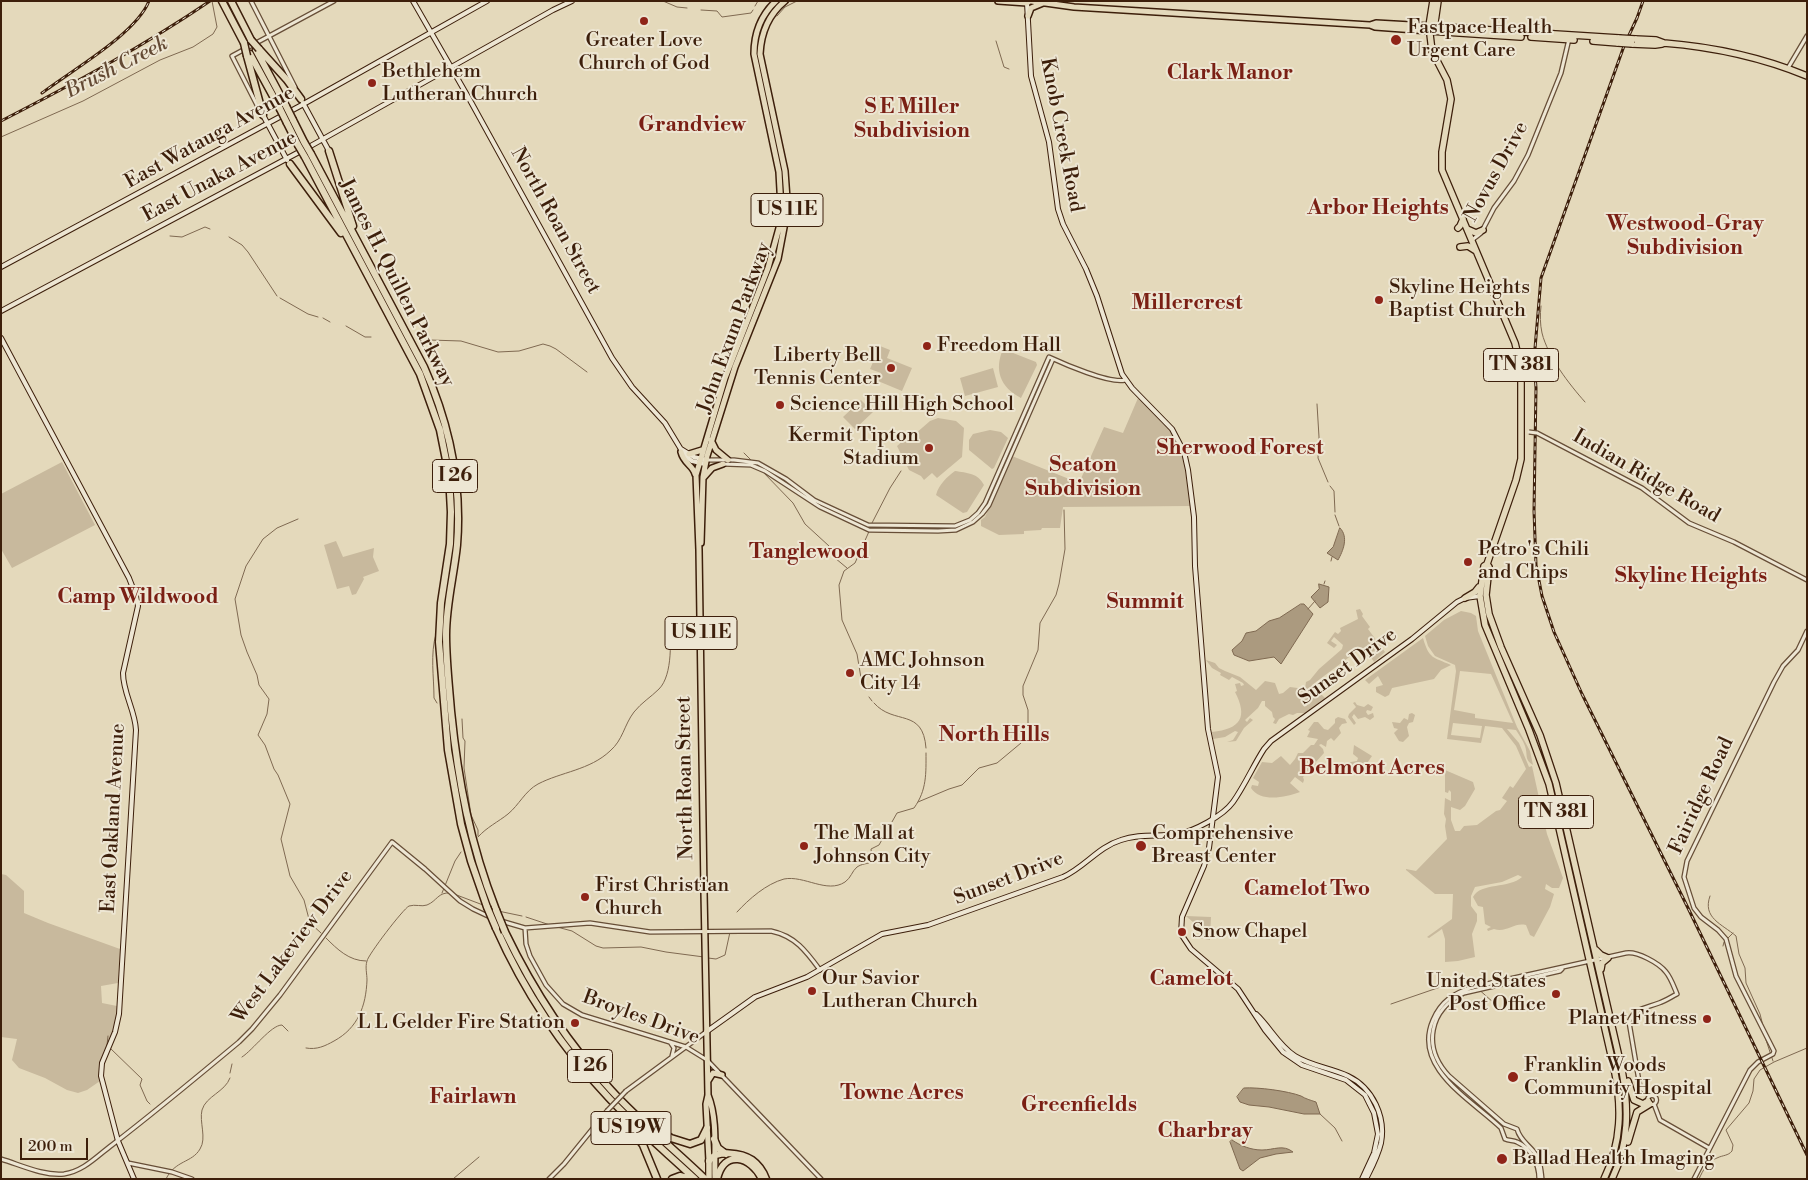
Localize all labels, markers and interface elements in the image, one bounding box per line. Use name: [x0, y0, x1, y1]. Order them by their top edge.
marker: Greater Love Church of God: [638, 15, 650, 27]
place label: Fastpace Health Urgent Care: [1407, 16, 1552, 63]
place label: Greater Love Church of God: [578, 29, 710, 76]
water label: Brush Creek: [61, 31, 173, 105]
marker: Fastpace Health Urgent Care: [1389, 33, 1403, 47]
street label: Knob Creek Road: [1034, 56, 1088, 214]
place label: Bethlehem Lutheran Church: [382, 60, 538, 107]
district label: Clark Manor: [1167, 61, 1293, 87]
marker: Bethlehem Lutheran Church: [366, 77, 378, 89]
street label: East Watauga Avenue: [121, 81, 299, 195]
district label: S E Miller Subdivision: [854, 95, 970, 145]
district label: Grandview: [638, 113, 746, 139]
street label: Novus Drive: [1460, 118, 1534, 226]
street label: East Unaka Avenue: [139, 126, 301, 228]
street label: North Roan Street: [505, 144, 605, 298]
street label: James H. Quillen Parkway: [333, 175, 459, 391]
road number: US 11E: [751, 194, 823, 226]
district label: Arbor Heights: [1307, 196, 1449, 222]
district label: Westwood-Gray Subdivision: [1606, 212, 1764, 262]
street label: John Exum Parkway: [693, 239, 777, 417]
place label: Skyline Heights Baptist Church: [1389, 276, 1530, 323]
district label: Millercrest: [1131, 291, 1243, 317]
marker: Skyline Heights Baptist Church: [1373, 294, 1385, 306]
place label: Freedom Hall: [937, 334, 1061, 358]
marker: Freedom Hall: [921, 340, 933, 352]
place label: Liberty Bell Tennis Center: [754, 344, 881, 391]
road number: TN 381: [1484, 348, 1558, 382]
marker: Liberty Bell Tennis Center: [885, 362, 897, 374]
place label: Science Hill High School: [790, 393, 1014, 417]
marker: Science Hill High School: [774, 399, 786, 411]
place label: Kermit Tipton Stadium: [788, 424, 919, 471]
street label: Indian Ridge Road: [1568, 425, 1724, 529]
district label: Sherwood Forest: [1156, 436, 1324, 462]
marker: Kermit Tipton Stadium: [923, 442, 935, 454]
district label: Seaton Subdivision: [1025, 453, 1141, 503]
road number: I 26: [432, 460, 478, 492]
place label: Petro's Chili and Chips: [1478, 538, 1589, 585]
district label: Tanglewood: [749, 540, 869, 566]
marker: Petro's Chili and Chips: [1462, 556, 1474, 568]
district label: Skyline Heights: [1615, 564, 1767, 590]
district label: Camp Wildwood: [57, 585, 219, 611]
district label: Summit: [1106, 590, 1184, 616]
road number: US 11E: [665, 616, 737, 650]
street label: Sunset Drive: [1294, 623, 1402, 711]
place label: AMC Johnson City 14: [860, 649, 985, 696]
marker: AMC Johnson City 14: [844, 667, 856, 679]
street label: North Roan Street: [673, 696, 699, 860]
street label: East Oakland Avenue: [97, 723, 131, 913]
district label: North Hills: [939, 723, 1049, 749]
street label: Fairidge Road: [1664, 734, 1740, 858]
district label: Belmont Acres: [1299, 756, 1445, 782]
road number: TN 381: [1518, 796, 1594, 829]
place label: The Mall at Johnson City: [814, 822, 931, 869]
place label: Comprehensive Breast Center: [1152, 822, 1294, 869]
marker: Comprehensive Breast Center: [1134, 839, 1148, 853]
marker: The Mall at Johnson City: [798, 840, 810, 852]
street label: Sunset Drive: [951, 847, 1067, 911]
street label: West Lakeview Drive: [227, 865, 359, 1029]
place label: First Christian Church: [595, 874, 729, 921]
district label: Camelot Two: [1244, 877, 1370, 903]
marker: First Christian Church: [579, 891, 591, 903]
place label: Snow Chapel: [1192, 920, 1308, 944]
marker: Snow Chapel: [1176, 926, 1188, 938]
place label: Our Savior Lutheran Church: [822, 967, 978, 1014]
district label: Camelot: [1149, 967, 1233, 993]
place label: United States Post Office: [1426, 970, 1546, 1017]
marker: Our Savior Lutheran Church: [806, 985, 818, 997]
street label: Broyles Drive: [579, 986, 703, 1050]
marker: United States Post Office: [1550, 988, 1562, 1000]
place label: Planet Fitness: [1568, 1007, 1697, 1031]
place label: L L Gelder Fire Station: [357, 1011, 565, 1035]
marker: Planet Fitness: [1701, 1013, 1713, 1025]
marker: L L Gelder Fire Station: [569, 1017, 581, 1029]
road number: I 26: [568, 1050, 612, 1082]
place label: Franklin Woods Community Hospital: [1524, 1054, 1712, 1101]
marker: Franklin Woods Community Hospital: [1506, 1070, 1520, 1084]
district label: Towne Acres: [840, 1081, 964, 1107]
district label: Fairlawn: [430, 1085, 516, 1111]
district label: Greenfields: [1021, 1093, 1137, 1119]
road number: US 19W: [591, 1112, 671, 1144]
district label: Charbray: [1157, 1119, 1253, 1145]
scale bar: [22, 1128, 90, 1160]
text: 200 m: [28, 1137, 73, 1156]
place label: Ballad Health Imaging: [1513, 1147, 1715, 1171]
marker: Ballad Health Imaging: [1495, 1152, 1509, 1166]

